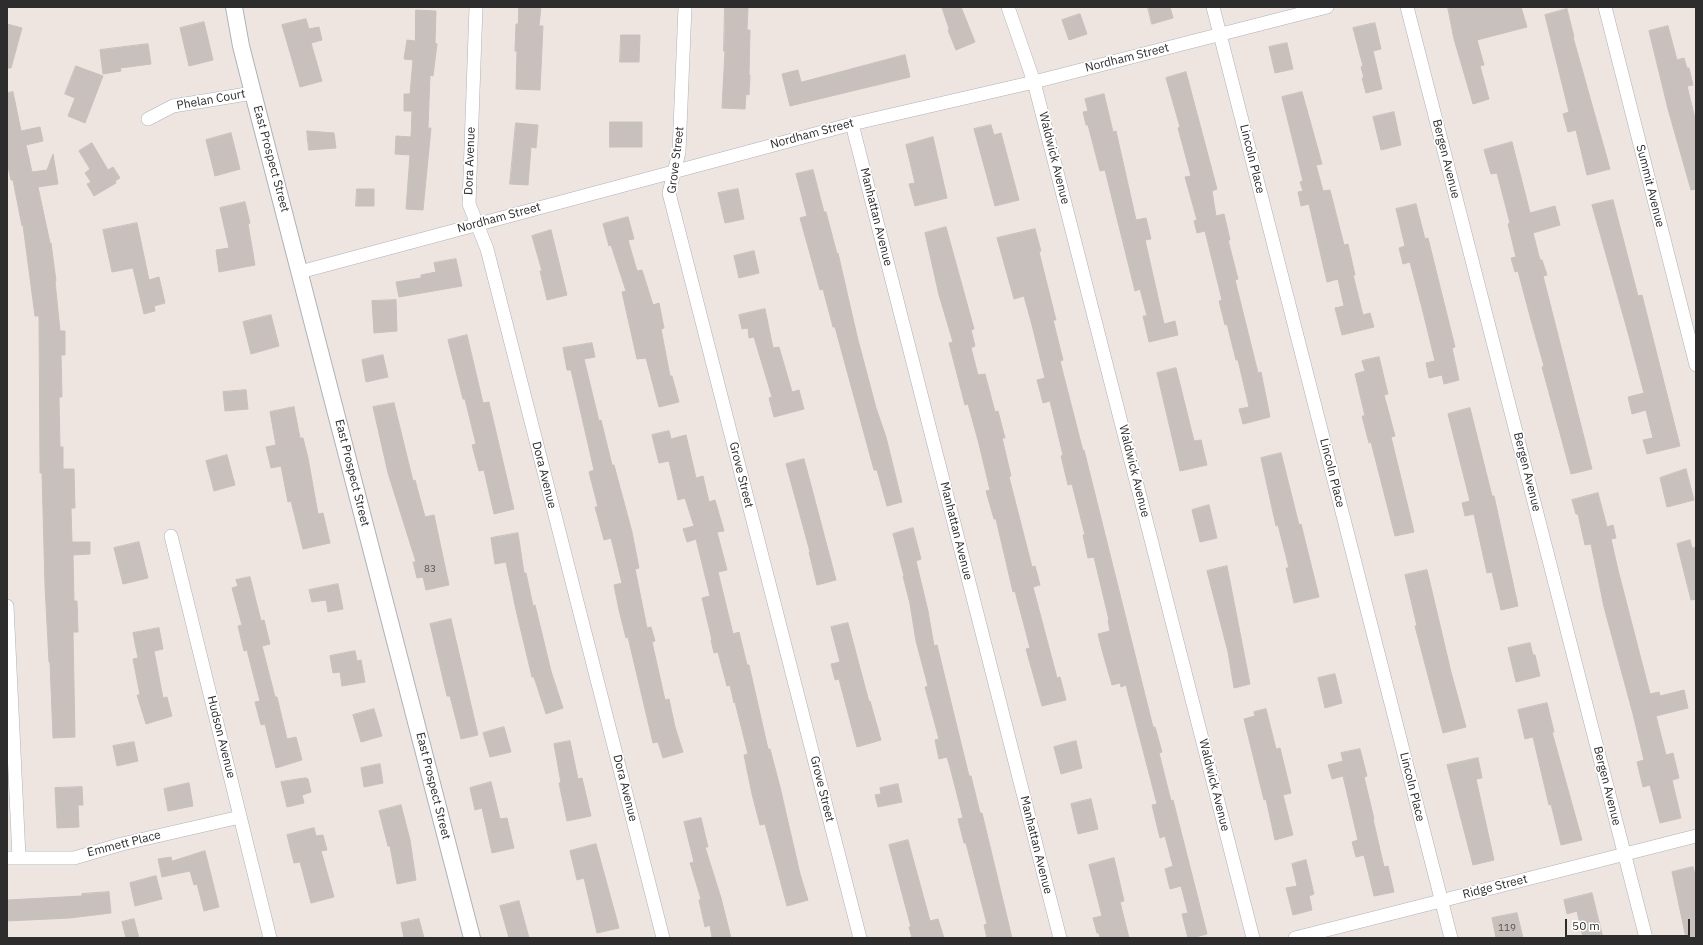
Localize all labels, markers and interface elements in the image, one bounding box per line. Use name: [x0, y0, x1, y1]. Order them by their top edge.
street label: Nordham Street: [1084, 41, 1170, 75]
street label: Phelan Court: [175, 87, 247, 113]
street label: East Prospect Street: [250, 104, 292, 214]
street label: Waldwick Avenue: [1036, 110, 1072, 206]
street label: Nordham Street: [769, 116, 855, 152]
street label: Bergen Avenue: [1429, 118, 1463, 200]
street label: Lincoln Place: [1236, 123, 1268, 195]
street label: Grove Street: [665, 126, 687, 194]
street label: Dora Avenue: [462, 127, 478, 195]
street label: Summit Avenue: [1633, 143, 1667, 229]
street label: Manhattan Avenue: [857, 166, 895, 268]
street label: Nordham Street: [456, 200, 542, 236]
street label: East Prospect Street: [332, 418, 372, 528]
street label: Waldwick Avenue: [1116, 423, 1152, 519]
street label: Bergen Avenue: [1510, 431, 1544, 513]
street label: Lincoln Place: [1316, 437, 1348, 509]
street label: Dora Avenue: [529, 440, 559, 510]
street label: Grove Street: [726, 441, 756, 509]
street label: Manhattan Avenue: [937, 480, 975, 582]
house number: 83: [424, 563, 436, 575]
street label: Hudson Avenue: [204, 694, 238, 780]
street label: East Prospect Street: [413, 731, 453, 841]
street label: Waldwick Avenue: [1196, 737, 1232, 833]
street label: Bergen Avenue: [1590, 745, 1624, 827]
street label: Lincoln Place: [1396, 751, 1428, 823]
street label: Dora Avenue: [610, 753, 640, 823]
street label: Grove Street: [807, 755, 837, 823]
street label: Manhattan Avenue: [1017, 794, 1055, 896]
street label: Emmett Place: [86, 828, 162, 860]
street label: Ridge Street: [1461, 872, 1529, 902]
scale bar: [1567, 911, 1692, 937]
text: 50 m: [1572, 918, 1600, 933]
house number: 119: [1498, 922, 1516, 934]

